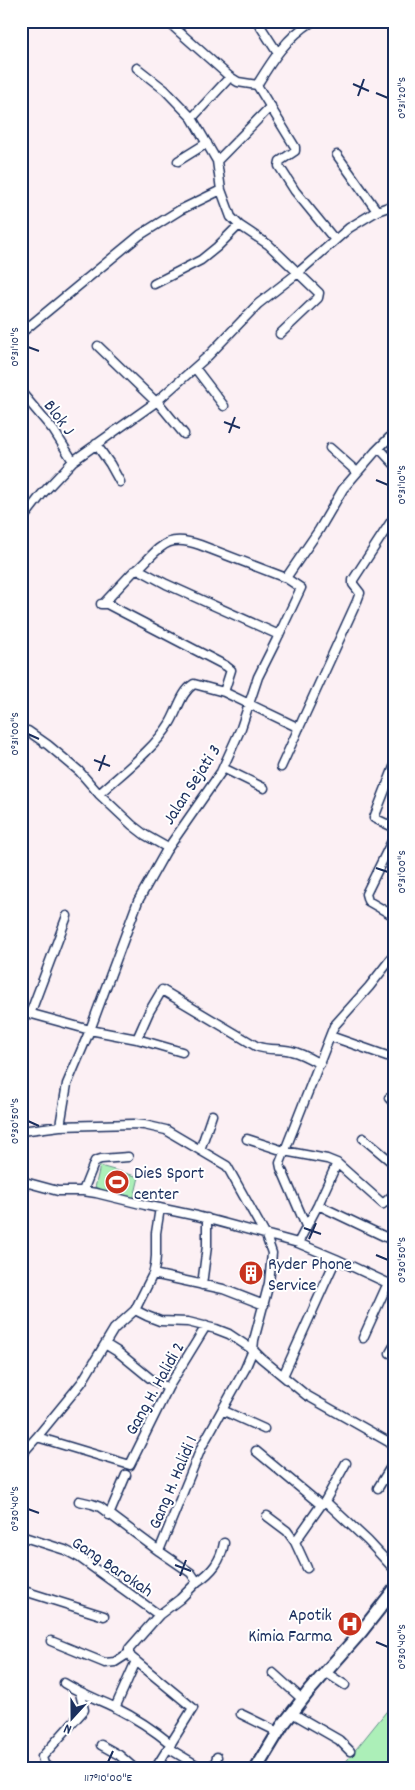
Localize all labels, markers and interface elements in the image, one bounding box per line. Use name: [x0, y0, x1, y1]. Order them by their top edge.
text: 0°31'20"S: [394, 77, 411, 119]
text: 0°31'10"S: [7, 327, 24, 367]
street label: Blok J: [36, 395, 80, 442]
text: 0°31'10"S: [394, 465, 411, 505]
text: 0°31'00"S: [7, 712, 24, 756]
street label: Jalan Sejati 3: [158, 740, 228, 830]
text: 0°31'00"S: [394, 850, 411, 894]
text: 0°30'50"S: [7, 1098, 24, 1144]
place label: DieS Sport center: [134, 1162, 204, 1208]
sports icon: DieS Sport center: [104, 1169, 130, 1195]
text: 0°30'50"S: [394, 1237, 411, 1283]
place label: Ryder Phone Service: [268, 1253, 352, 1299]
building icon: Ryder Phone Service: [238, 1260, 264, 1286]
street label: Gang H. Halidi 2: [120, 1338, 192, 1440]
street label: Gang H. Halidi 1: [143, 1432, 205, 1534]
text: 0°30'40"S: [7, 1486, 24, 1532]
street label: Gang Barokah: [66, 1532, 157, 1605]
place label: Apotik Kimia Farma: [248, 1604, 333, 1650]
hospital icon: Apotik Kimia Farma: [337, 1611, 363, 1637]
text: 0°30'40"S: [394, 1624, 411, 1670]
north arrow: [48, 1692, 98, 1742]
text: N: [61, 1718, 75, 1739]
text: 117°10'00"E: [84, 1770, 133, 1787]

